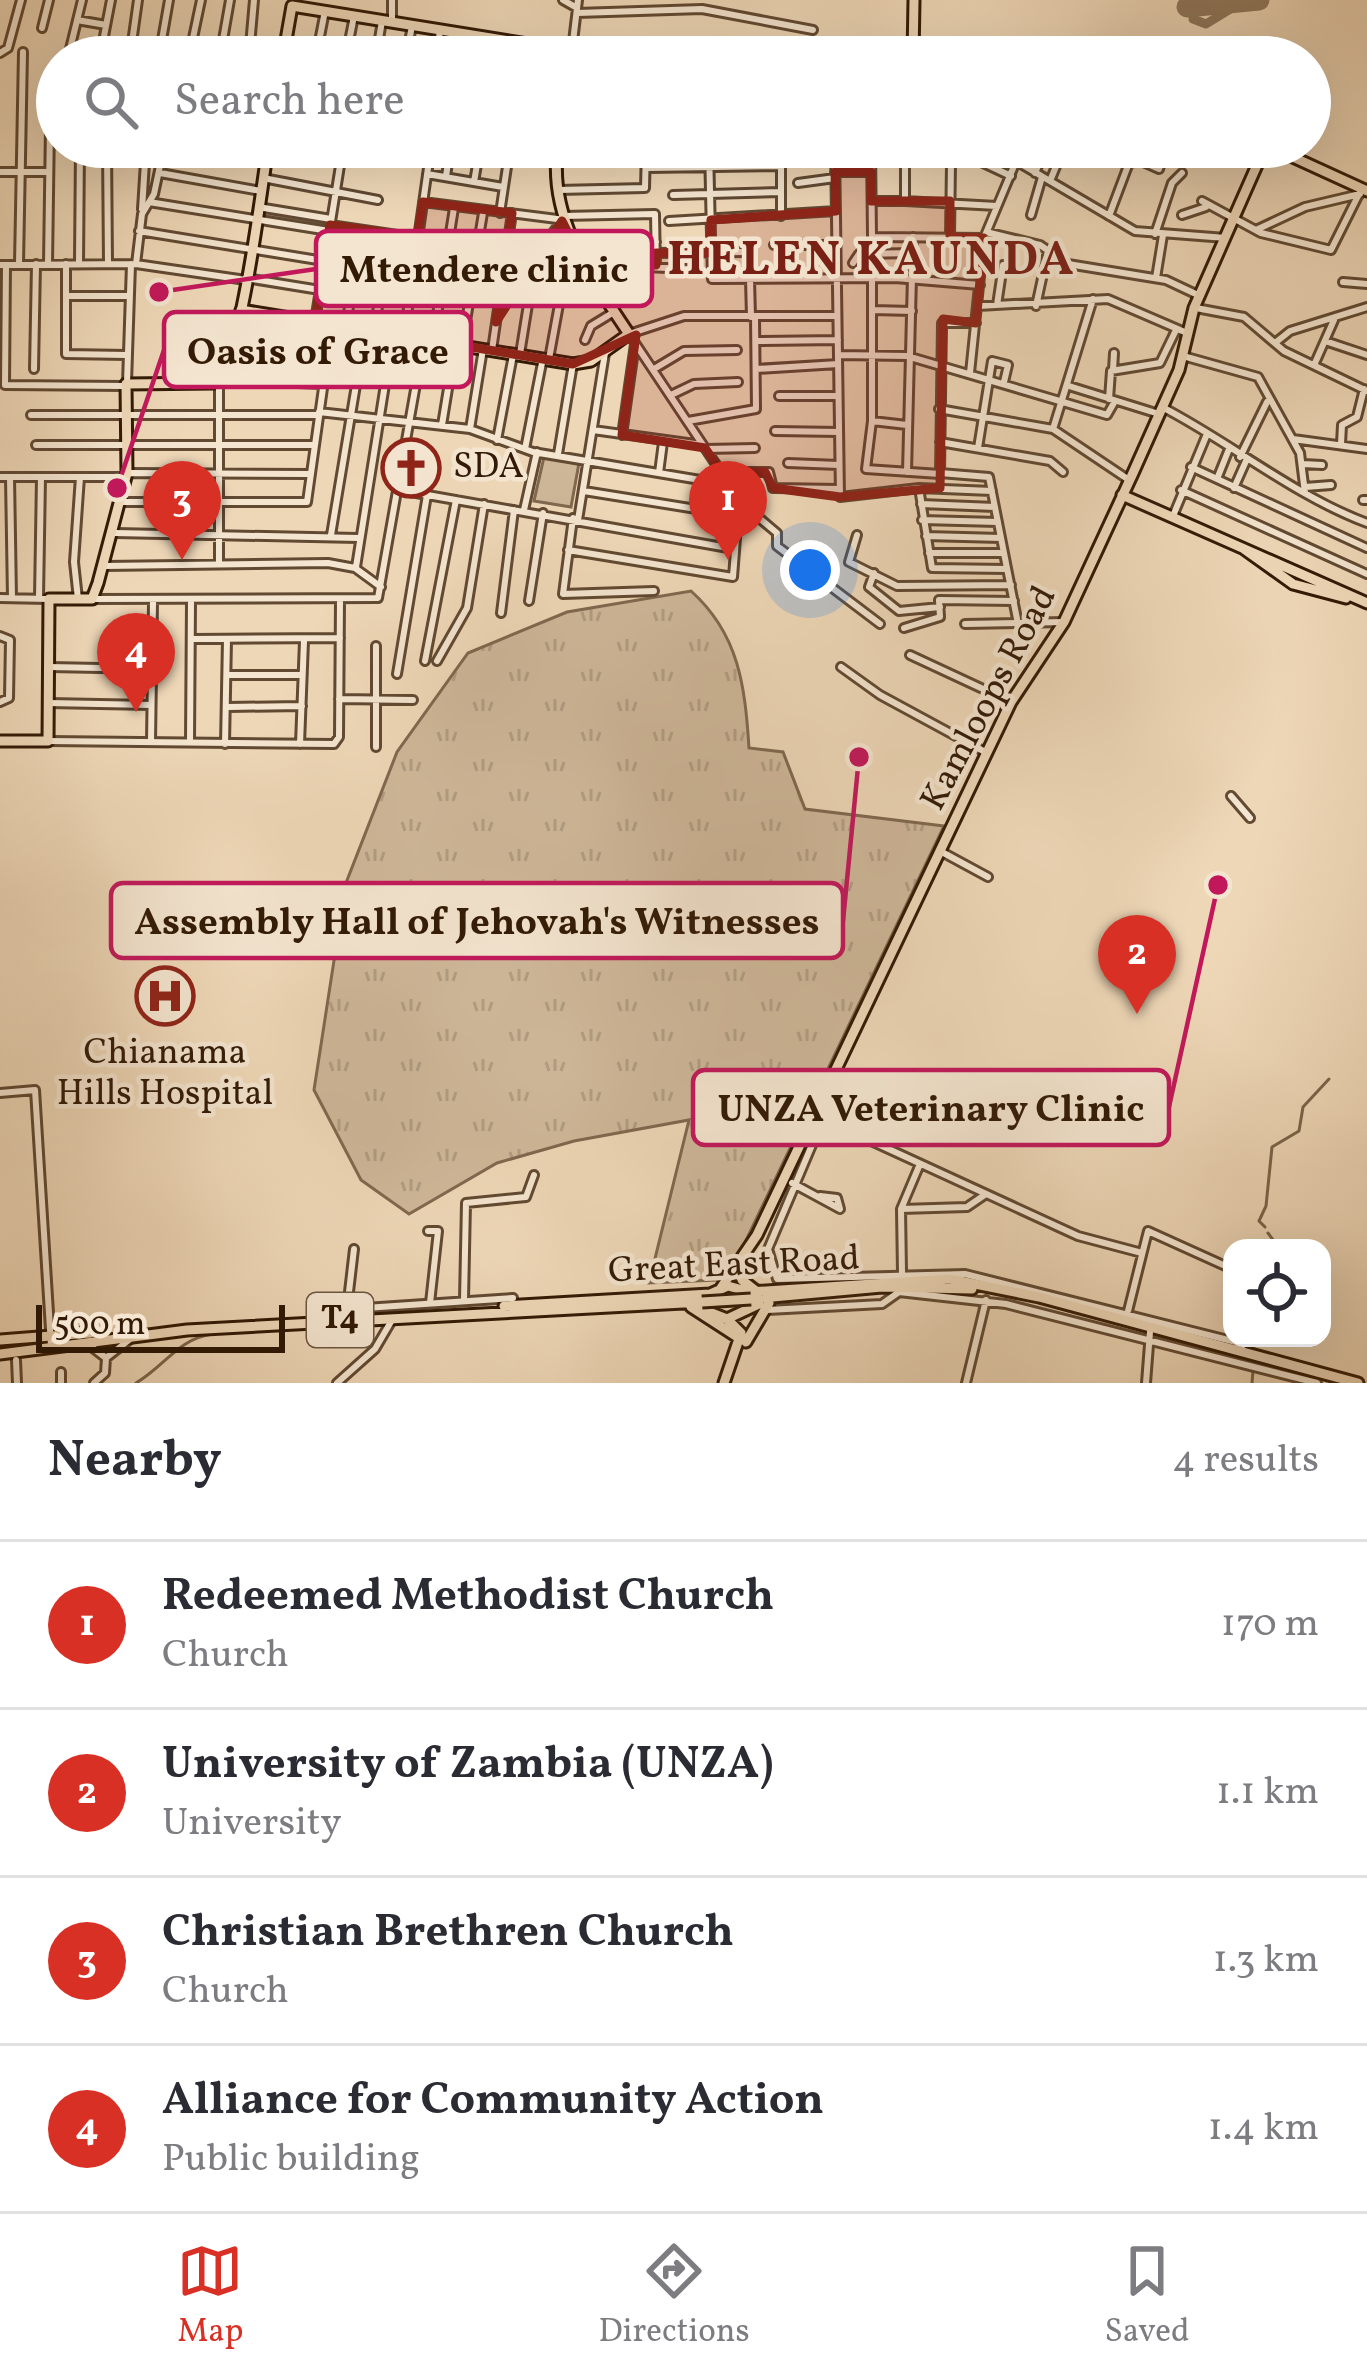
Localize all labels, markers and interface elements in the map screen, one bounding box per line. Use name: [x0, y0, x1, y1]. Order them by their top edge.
search box: [36, 36, 1331, 168]
icon: search: [78, 69, 144, 135]
text: Search here: [174, 71, 405, 134]
district label: HELEN KAUNDA: [667, 228, 1077, 295]
callout: Mtendere clinic: [316, 231, 652, 306]
text: Mtendere clinic: [340, 245, 628, 299]
callout: Oasis of Grace: [164, 312, 471, 387]
text: Oasis of Grace: [187, 327, 449, 381]
church icon: SDA: [380, 437, 442, 499]
place label: SDA: [453, 443, 524, 493]
pin: 3: [143, 461, 221, 560]
pin: 1: [689, 461, 767, 560]
your location: [780, 540, 840, 600]
street label: Kamloops Road: [910, 578, 1070, 820]
pin: 4: [97, 613, 175, 712]
callout: Assembly Hall of Jehovah's Witnesses: [111, 883, 843, 958]
text: Assembly Hall of Jehovah's Witnesses: [134, 897, 820, 951]
pin: 2: [1098, 915, 1176, 1014]
hospital icon: Chianama Hills Hospital: [134, 965, 196, 1027]
place label: Chianama Hills Hospital: [57, 1029, 273, 1120]
callout: UNZA Veterinary Clinic: [693, 1070, 1169, 1145]
text: UNZA Veterinary Clinic: [718, 1084, 1144, 1138]
street label: Great East Road: [607, 1234, 861, 1298]
map controls: [1223, 1239, 1331, 1347]
button: locate: [1223, 1239, 1331, 1347]
road number: T4: [307, 1293, 373, 1347]
scale bar: [36, 1299, 285, 1352]
text: 500 m: [54, 1303, 145, 1349]
text: Nearby: [48, 1426, 222, 1497]
text: 4 results: [1172, 1434, 1319, 1488]
text: Redeemed Methodist Church: [162, 1566, 774, 1629]
text: 1: [79, 1598, 95, 1652]
text: 170 m: [1221, 1598, 1319, 1652]
text: Church: [162, 1629, 289, 1683]
text: University of Zambia (UNZA): [162, 1734, 773, 1797]
text: 2: [77, 1766, 97, 1820]
text: 1.1 km: [1216, 1766, 1319, 1820]
text: University: [162, 1797, 342, 1851]
text: Christian Brethren Church: [162, 1902, 734, 1965]
text: 3: [77, 1934, 97, 1988]
text: 1.3 km: [1213, 1934, 1319, 1988]
text: Church: [162, 1965, 289, 2019]
text: Alliance for Community Action: [162, 2070, 824, 2133]
text: 4: [75, 2102, 99, 2156]
text: 1.4 km: [1208, 2102, 1319, 2156]
text: Public building: [162, 2133, 420, 2187]
tab: Map: [177, 2238, 244, 2356]
tab: Directions: [598, 2238, 750, 2356]
tab: Saved: [1105, 2238, 1190, 2356]

